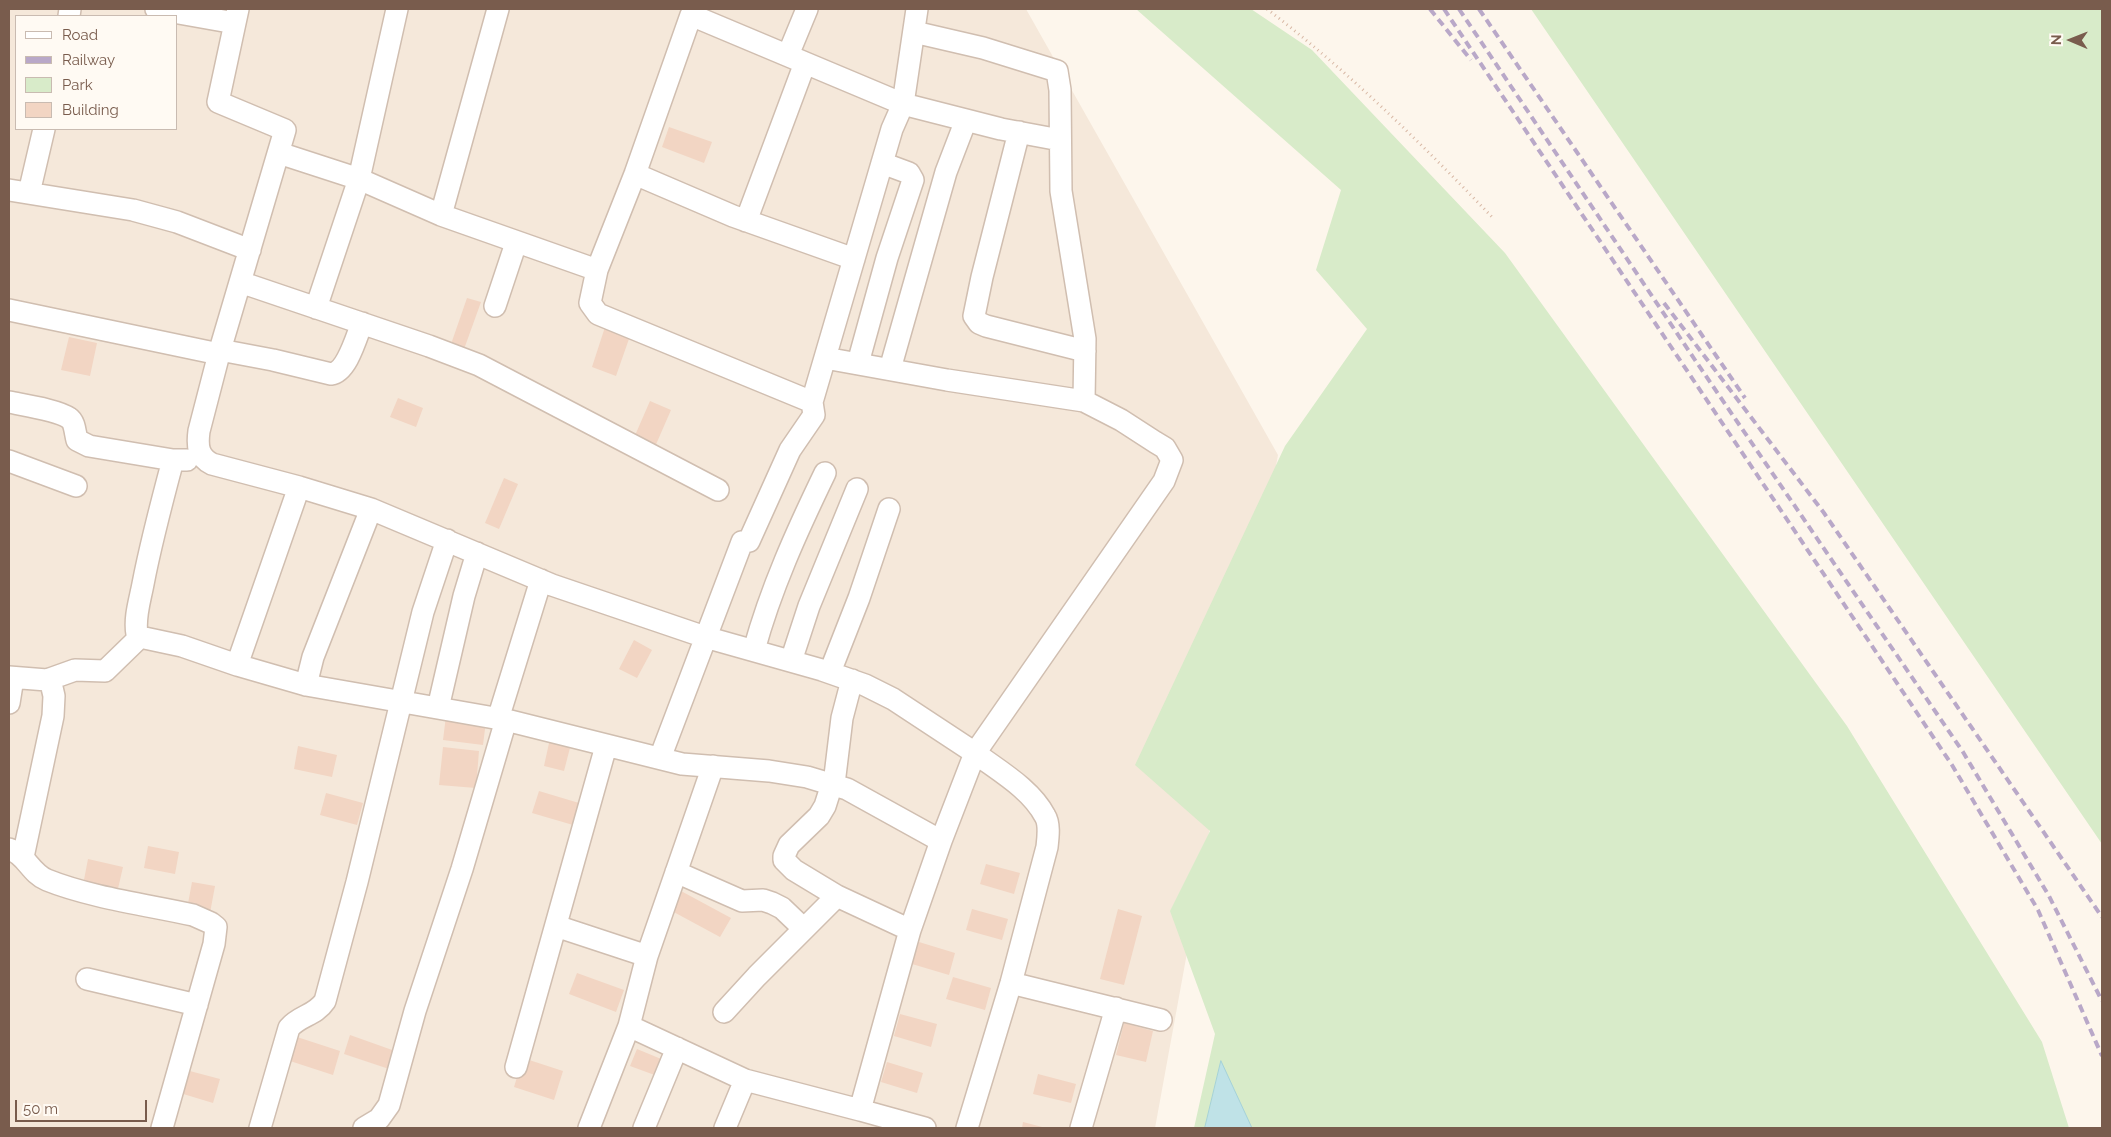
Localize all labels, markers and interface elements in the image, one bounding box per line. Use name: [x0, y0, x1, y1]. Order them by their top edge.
legend: [15, 15, 178, 130]
north arrow: [2046, 15, 2096, 65]
text: Road: [62, 26, 98, 44]
text: N: [2048, 34, 2064, 45]
text: Railway: [62, 51, 115, 69]
text: Park: [62, 76, 93, 94]
text: Building: [62, 101, 119, 119]
scale bar: [18, 1090, 150, 1122]
text: 50 m: [23, 1100, 58, 1118]

